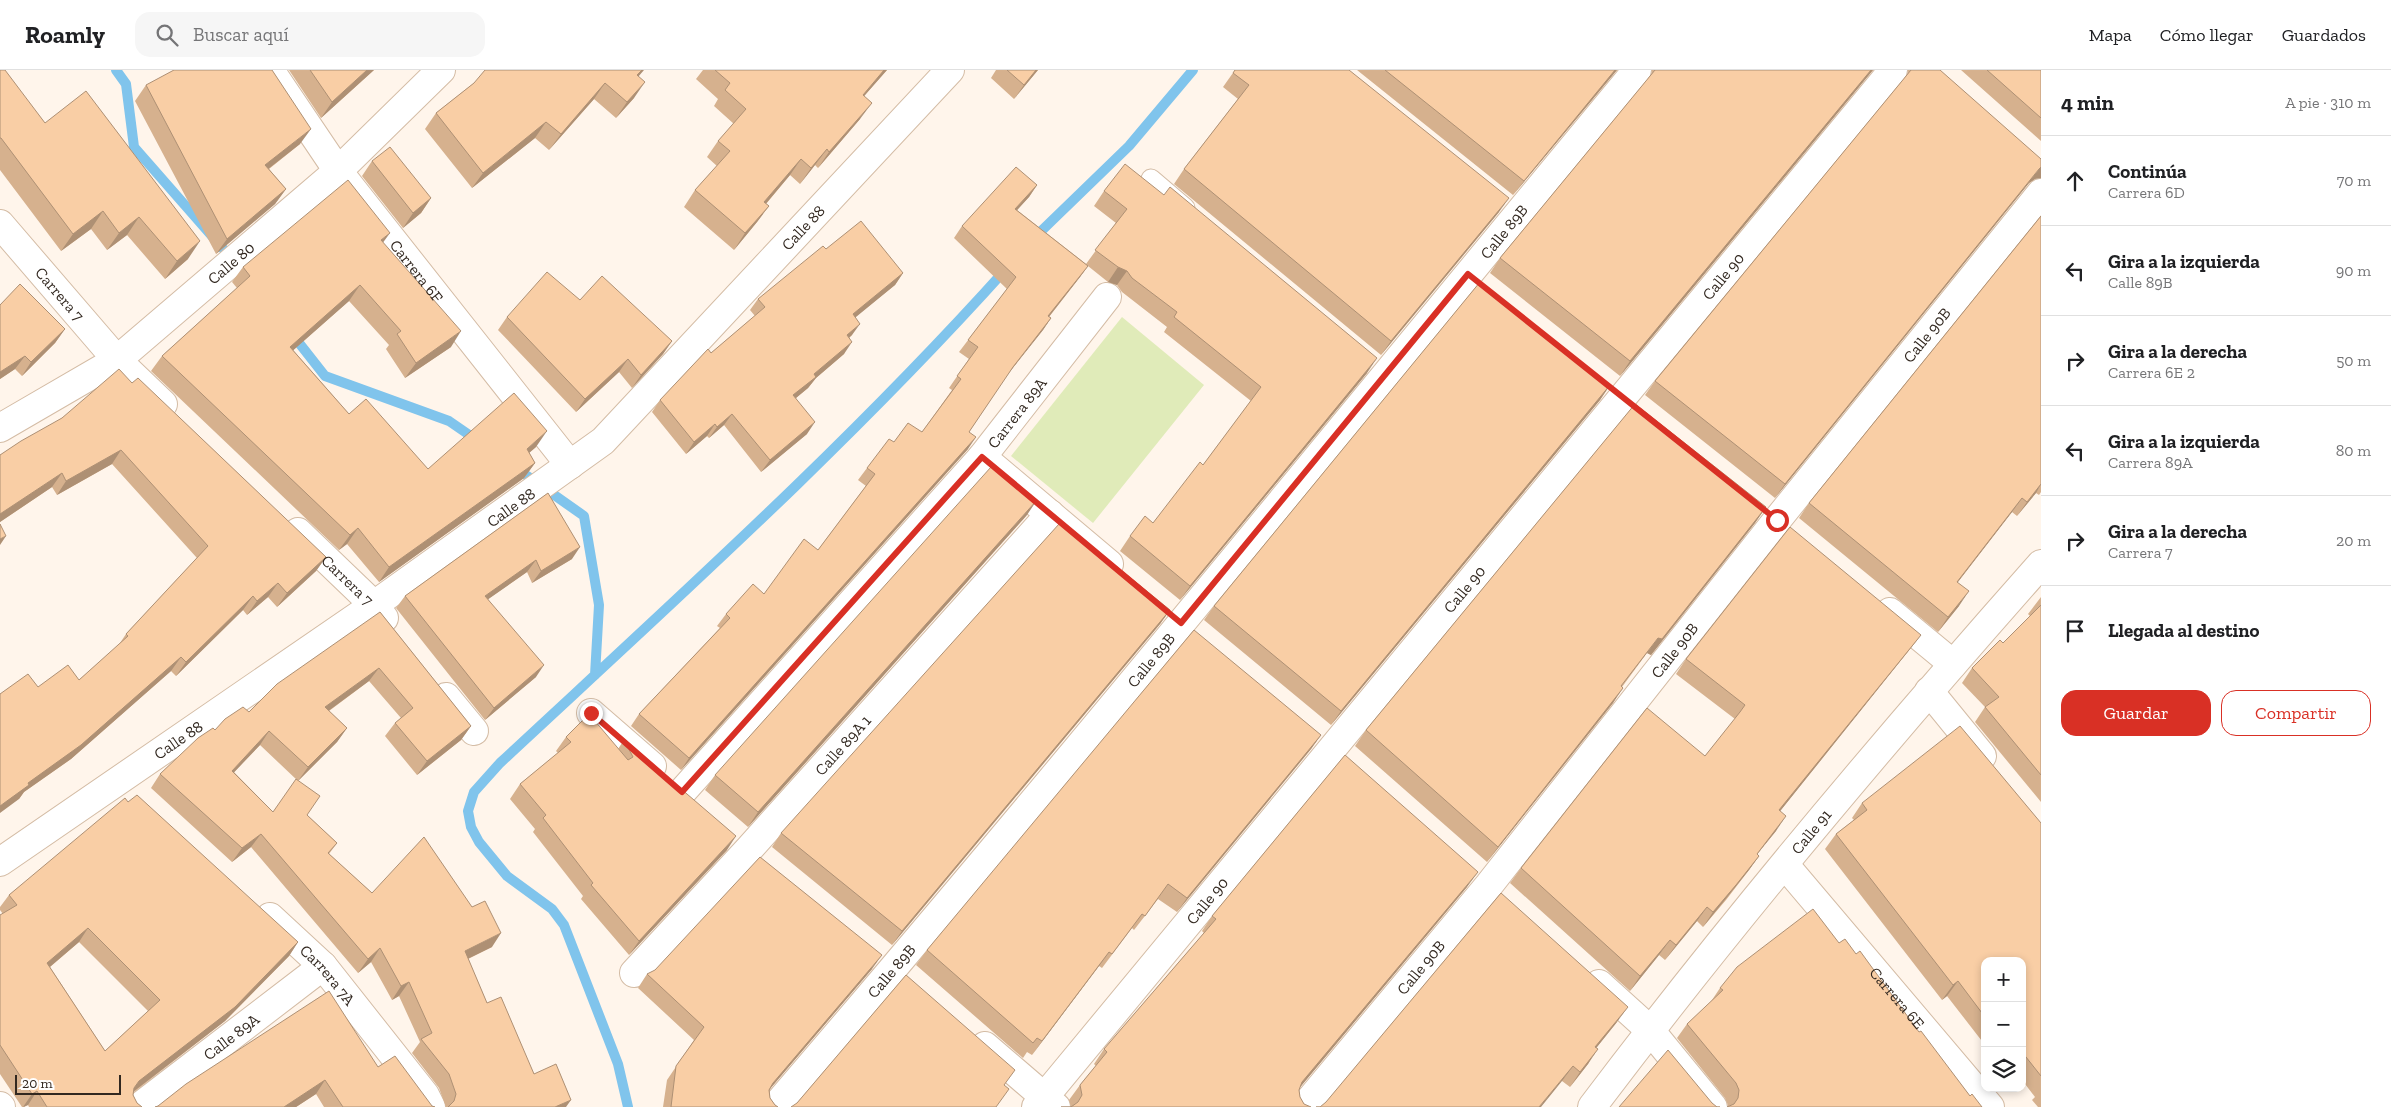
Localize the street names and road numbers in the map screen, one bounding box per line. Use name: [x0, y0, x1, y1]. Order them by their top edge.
street label: Calle 88: [777, 201, 829, 254]
street label: Calle 89B: [1476, 201, 1532, 263]
street label: Carrera 6F: [386, 236, 447, 306]
street label: Calle 80: [204, 238, 258, 288]
street label: Calle 90: [1698, 249, 1748, 304]
street label: Carrera 7: [31, 263, 88, 325]
street label: Calle 90B: [1899, 303, 1955, 366]
street label: Carrera 89A: [984, 373, 1051, 452]
street label: Calle 88: [483, 484, 539, 531]
street label: Carrera 7: [317, 551, 378, 610]
street label: Calle 90: [1439, 562, 1489, 617]
street label: Calle 90B: [1647, 619, 1702, 682]
street label: Calle 89B: [1123, 629, 1179, 691]
street label: Calle 89A 1: [811, 711, 875, 779]
street label: Calle 88: [150, 717, 206, 763]
street label: Calle 91: [1787, 805, 1835, 858]
street label: Calle 90: [1182, 873, 1232, 928]
street label: Calle 90B: [1393, 936, 1449, 999]
street label: Calle 89B: [863, 940, 920, 1002]
street label: Carrera 7A: [296, 941, 360, 1010]
street label: Carrera 6E: [1866, 963, 1929, 1033]
street label: Calle 89A: [200, 1009, 264, 1064]

